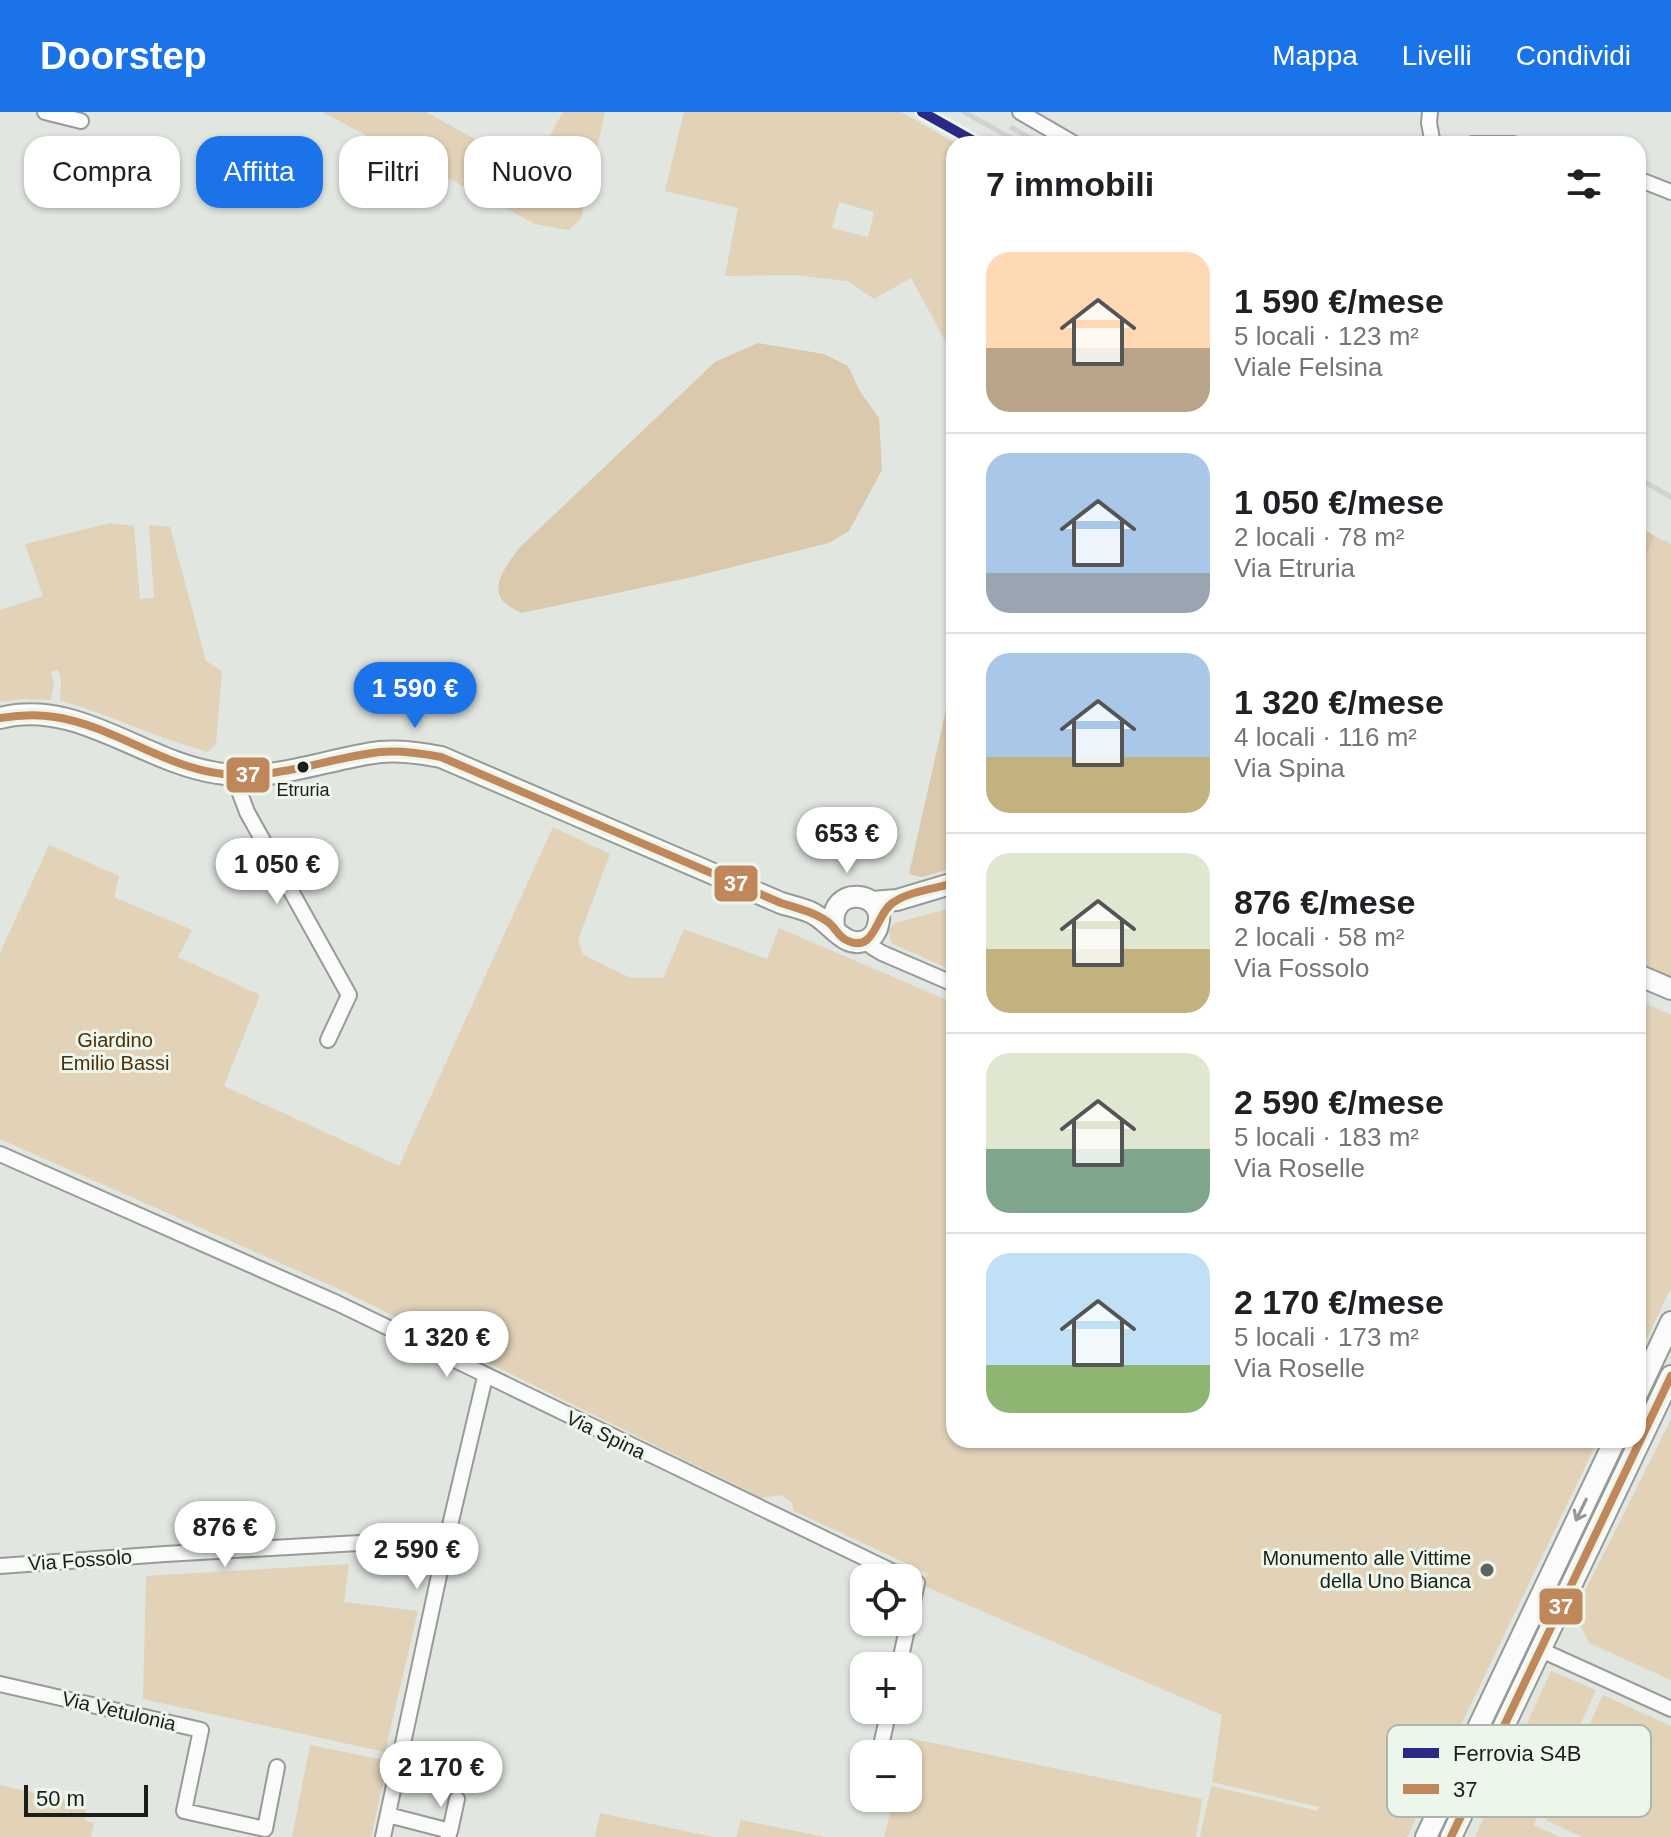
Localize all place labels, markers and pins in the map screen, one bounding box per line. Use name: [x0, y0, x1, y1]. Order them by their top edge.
pin: 1 590 €: [341, 662, 489, 730]
marker: Etruria: [295, 759, 311, 775]
place label: Etruria: [276, 780, 330, 800]
pin: 653 €: [791, 807, 903, 875]
pin: 1 050 €: [203, 838, 351, 906]
pin: 1 320 €: [373, 1311, 521, 1379]
pin: 876 €: [169, 1501, 281, 1569]
pin: 2 590 €: [343, 1523, 491, 1591]
place label: Monumento alle Vittime della Uno Bianca: [1262, 1547, 1472, 1592]
marker: Monumento alle Vittime della Uno Bianca: [1478, 1561, 1496, 1579]
pin: 2 170 €: [367, 1741, 515, 1809]

